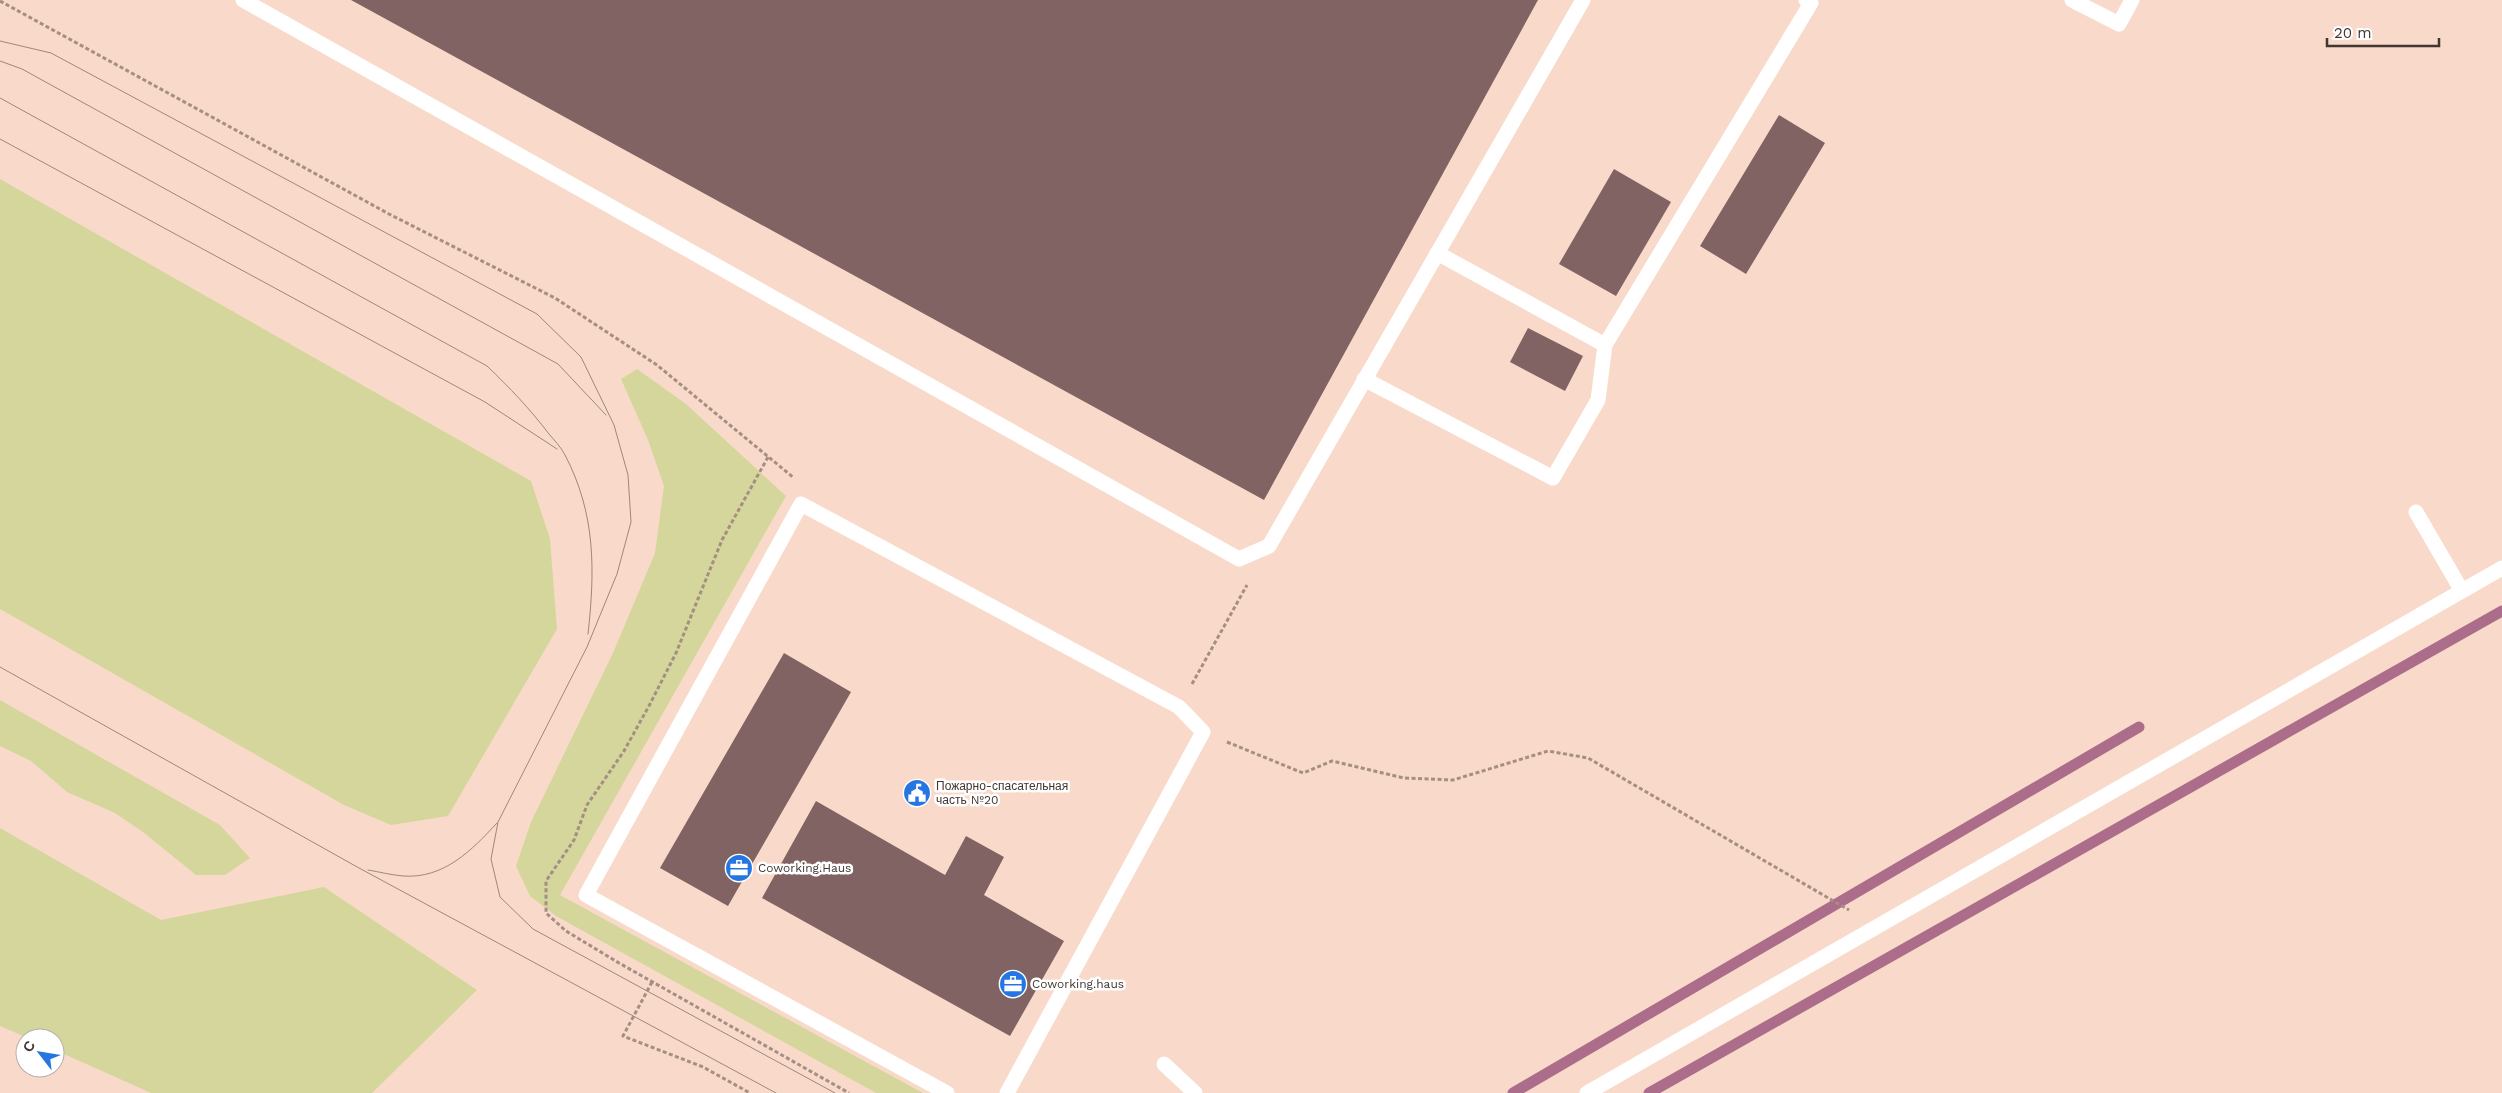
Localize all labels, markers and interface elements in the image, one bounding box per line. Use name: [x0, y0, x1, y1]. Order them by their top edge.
scale bar: [2327, 15, 2440, 47]
text: 20 m: [2334, 24, 2372, 42]
public building icon: Пожарно-спасательная часть №20: [902, 778, 932, 808]
place label: Пожарно-спасательная часть №20: [936, 779, 1068, 807]
office icon: Coworking.Haus: [724, 853, 754, 883]
place label: Coworking.Haus: [758, 861, 851, 875]
office icon: Coworking.haus: [998, 969, 1028, 999]
place label: Coworking.haus: [1032, 977, 1124, 991]
north arrow: [15, 1028, 65, 1078]
text: С: [19, 1038, 38, 1055]

